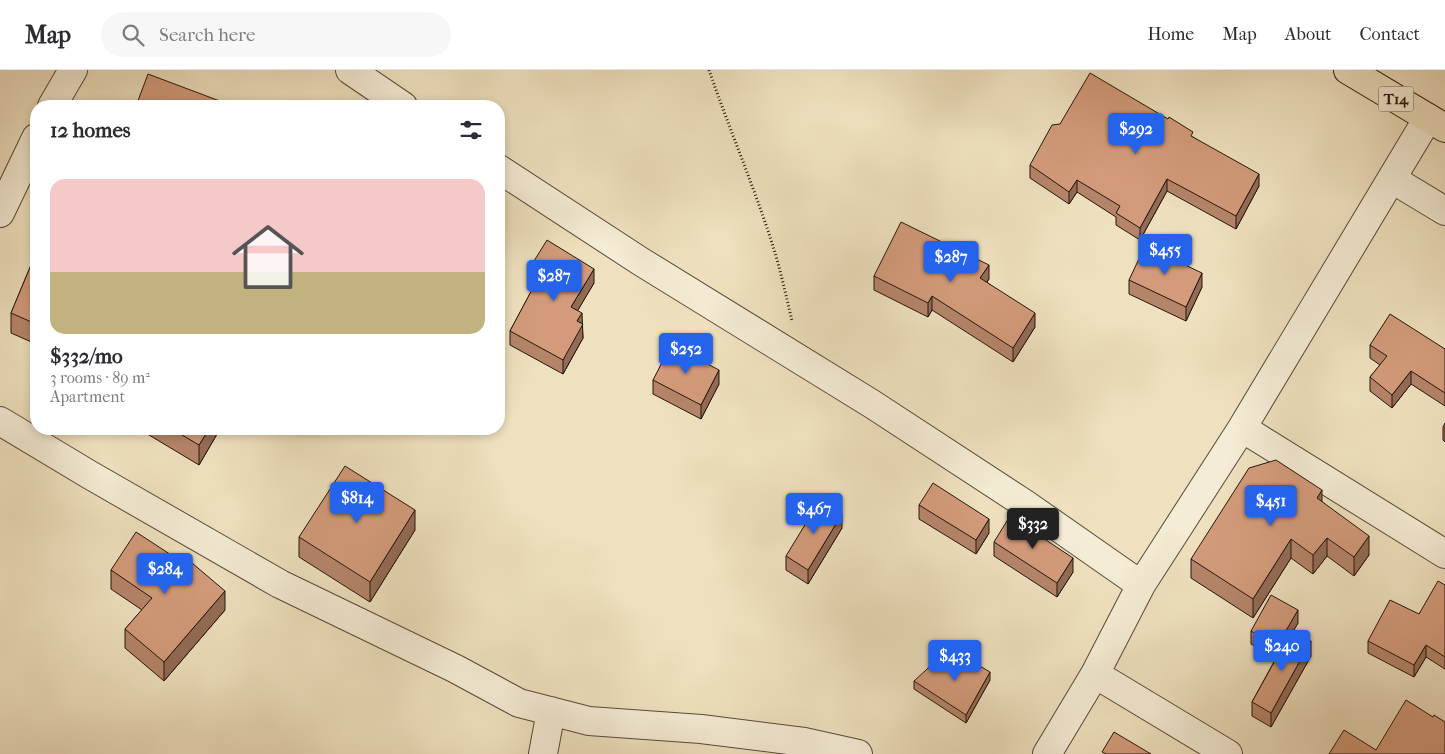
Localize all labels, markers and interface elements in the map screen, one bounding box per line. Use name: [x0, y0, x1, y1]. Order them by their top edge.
search box: [101, 12, 451, 57]
text: Map: [25, 21, 71, 49]
icon: search: [119, 21, 147, 49]
text: Search here: [159, 24, 255, 46]
text: Home: [1147, 24, 1194, 45]
text: Map: [1222, 24, 1257, 45]
text: About: [1285, 24, 1331, 45]
text: Contact: [1359, 24, 1420, 45]
road number: T14: [1378, 86, 1414, 112]
pin: $292: [1106, 112, 1166, 155]
icon: filters: [457, 116, 485, 144]
text: 12 homes: [50, 118, 131, 142]
text: $292: [1119, 119, 1153, 138]
icon: home: [223, 212, 313, 302]
pin: $455: [1135, 234, 1195, 276]
pin: $287: [921, 240, 981, 283]
text: $455: [1149, 240, 1181, 259]
text: $287: [935, 247, 967, 266]
pin: $287: [524, 260, 584, 302]
text: $287: [538, 266, 570, 285]
pin: $252: [656, 332, 716, 375]
text: $252: [670, 339, 702, 358]
text: $332/mo: [50, 344, 123, 368]
text: 3 rooms · 89 m²: [50, 368, 150, 387]
text: Apartment: [50, 387, 125, 406]
pin: $814: [327, 482, 387, 524]
pin: $451: [1241, 484, 1301, 527]
text: $814: [341, 488, 373, 507]
text: $451: [1256, 491, 1286, 510]
pin: $467: [784, 492, 844, 535]
text: $467: [797, 499, 831, 518]
pin: $332: [1003, 508, 1063, 550]
text: $332: [1018, 514, 1048, 533]
pin: $284: [135, 552, 195, 595]
text: $284: [148, 559, 182, 578]
pin: $240: [1252, 630, 1312, 672]
text: $240: [1264, 636, 1300, 655]
pin: $433: [925, 640, 985, 682]
text: $433: [939, 646, 971, 665]

